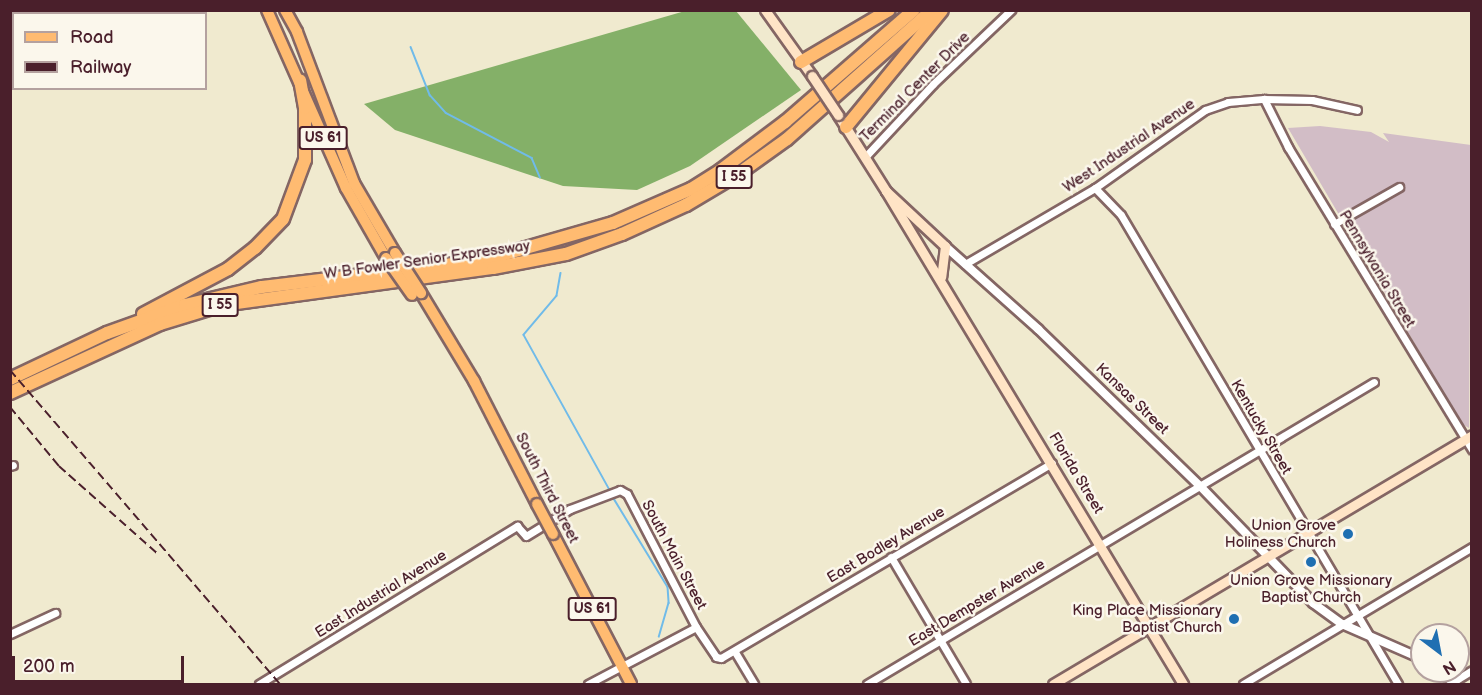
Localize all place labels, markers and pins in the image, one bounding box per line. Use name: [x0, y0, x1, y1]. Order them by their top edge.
place label: Union Grove Holiness Church: [1225, 516, 1336, 551]
marker: Union Grove Holiness Church: [1341, 527, 1355, 541]
marker: Union Grove Missionary Baptist Church: [1304, 555, 1318, 569]
place label: Union Grove Missionary Baptist Church: [1230, 571, 1392, 606]
place label: King Place Missionary Baptist Church: [1072, 601, 1222, 636]
marker: King Place Missionary Baptist Church: [1227, 612, 1241, 626]

